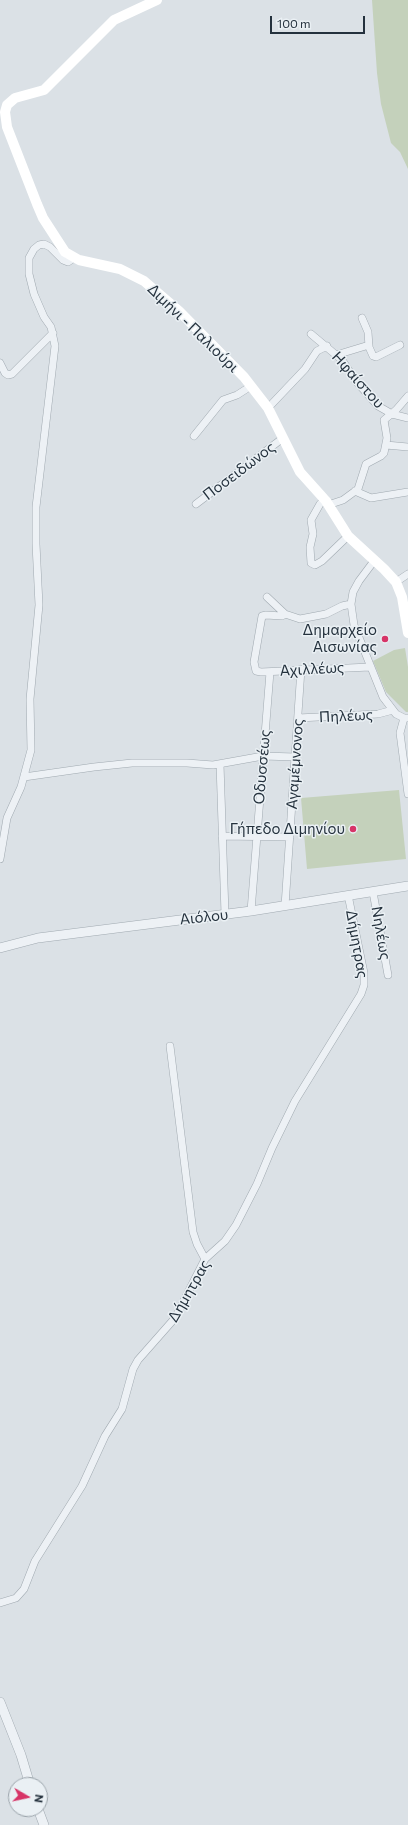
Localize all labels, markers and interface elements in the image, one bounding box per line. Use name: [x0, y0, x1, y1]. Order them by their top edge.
scale bar: [272, 8, 367, 34]
text: 100 m: [277, 16, 311, 30]
street label: Διμήνι - Παλιούρι: [144, 280, 242, 376]
street label: Ηφαίστου: [328, 348, 388, 412]
street label: Ποσειδώνος: [199, 438, 279, 504]
place label: Δημαρχείο Αισωνίας: [302, 621, 377, 656]
marker: Δημαρχείο Αισωνίας: [380, 634, 390, 644]
street label: Αχιλλέως: [279, 658, 345, 680]
street label: Πηλέως: [319, 706, 373, 726]
street label: Αγαμέμνονος: [283, 718, 307, 810]
street label: Οδυσσέως: [250, 729, 274, 805]
place label: Γήπεδο Διμηνίου: [230, 820, 345, 838]
marker: Γήπεδο Διμηνίου: [348, 824, 358, 834]
street label: Νηλέως: [367, 905, 395, 961]
street label: Αιόλου: [179, 906, 229, 928]
street label: Δήμητρας: [342, 908, 372, 980]
street label: Δήμητρας: [164, 1257, 214, 1325]
north arrow: [8, 1777, 48, 1817]
text: N: [32, 1794, 46, 1804]

